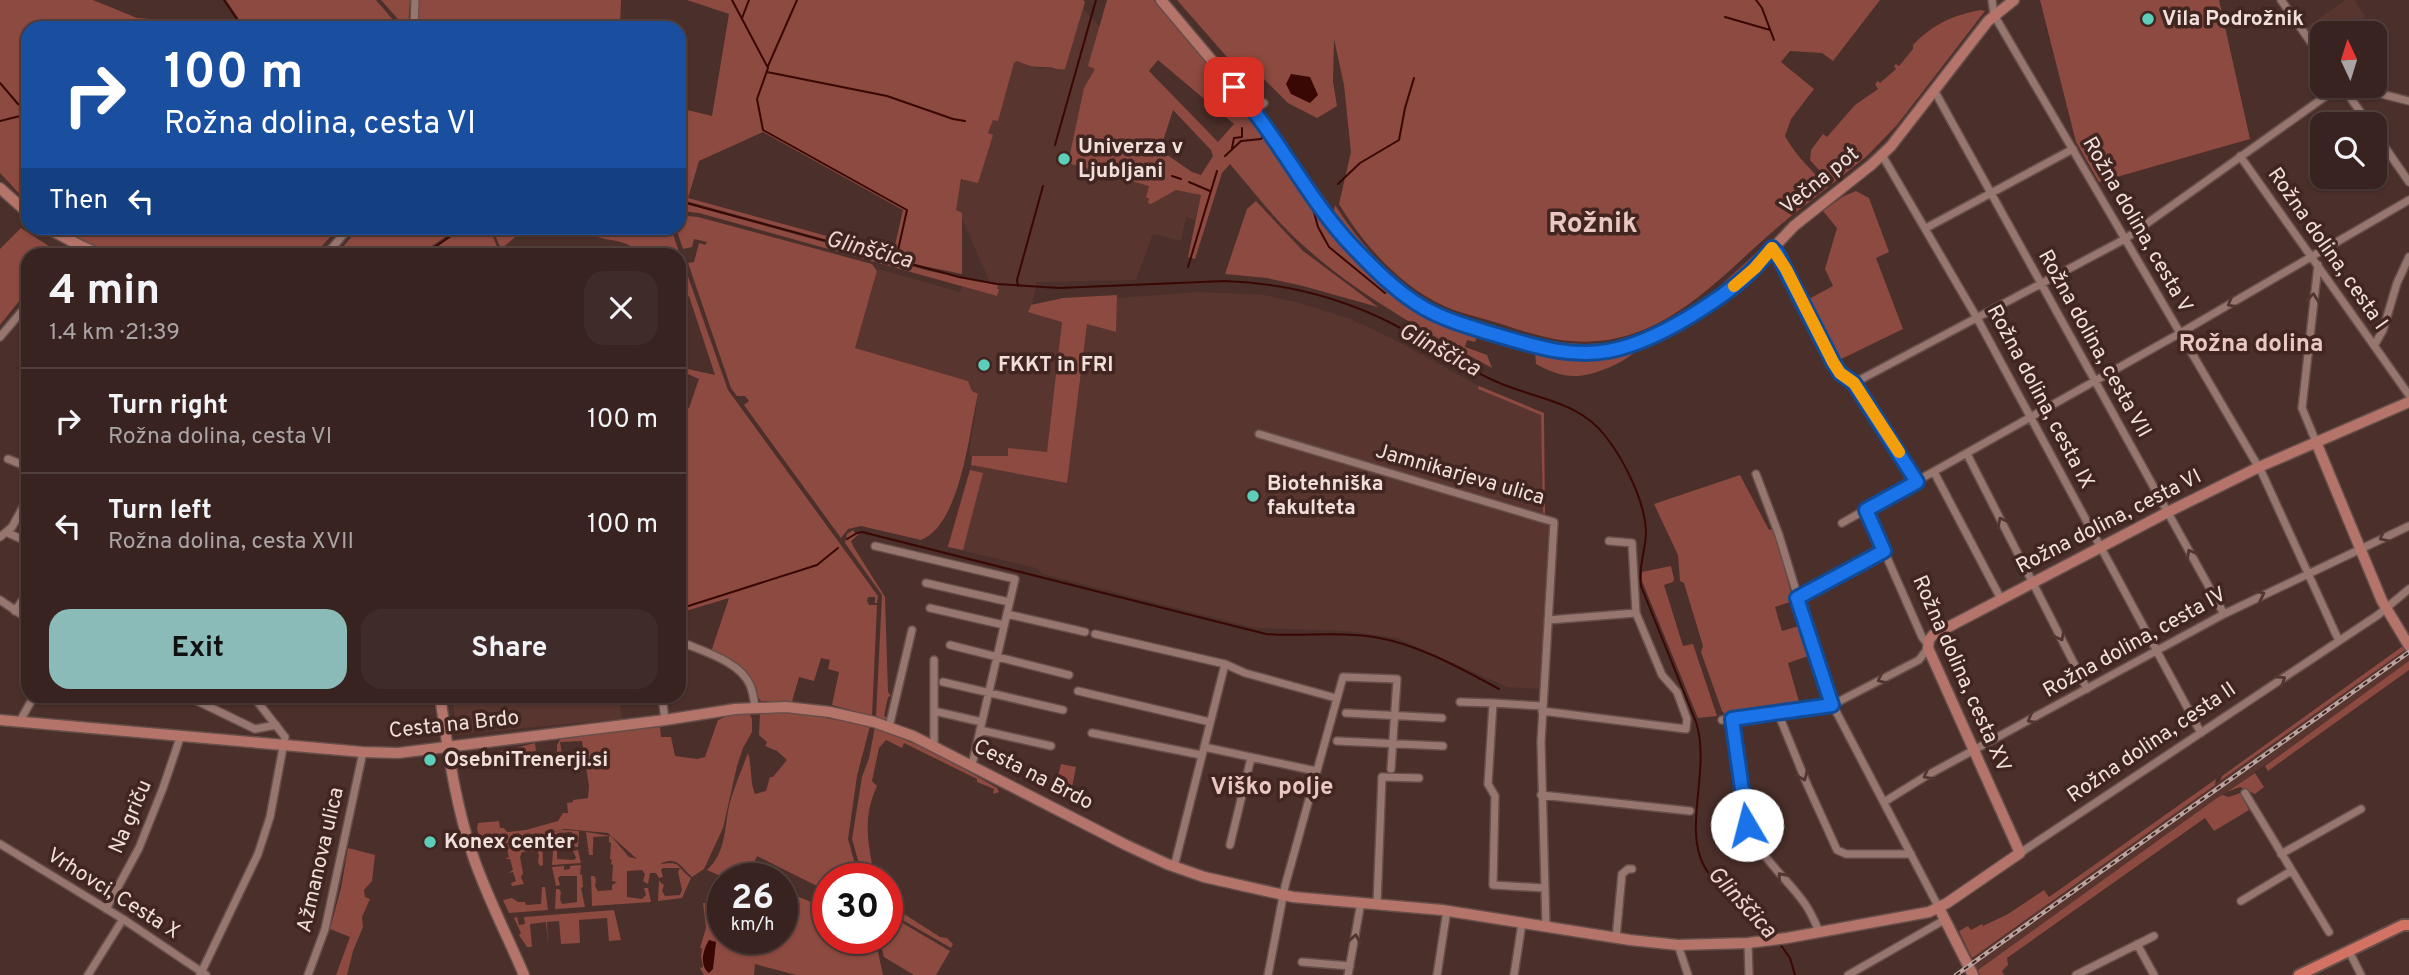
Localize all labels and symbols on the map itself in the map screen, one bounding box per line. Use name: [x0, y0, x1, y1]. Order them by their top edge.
place label: Vila Podrožnik: [2162, 6, 2304, 33]
marker: Vila Podrožnik: [2140, 11, 2156, 27]
north arrow: [2310, 21, 2387, 98]
pin: [1204, 57, 1264, 117]
street label: Rožna dolina, cesta V: [2076, 132, 2198, 318]
place label: Univerza v Ljubljani: [1078, 134, 1183, 185]
street label: Večna pot: [1775, 141, 1865, 221]
marker: Univerza v Ljubljani: [1056, 151, 1072, 167]
street label: Rožna dolina, cesta I: [2261, 163, 2393, 335]
district label: Rožnik: [1548, 207, 1638, 243]
water label: Glinščica: [822, 226, 916, 276]
street label: Rožna dolina, cesta VII: [2031, 245, 2157, 443]
one-way arrow: [2305, 292, 2320, 303]
one-way arrow: [2226, 294, 2239, 307]
street label: Rožna dolina, cesta IX: [1980, 300, 2100, 494]
water label: Glinščica: [1393, 317, 1485, 385]
district label: Rožna dolina: [2179, 330, 2323, 360]
place label: FKKT in FRI: [998, 352, 1113, 379]
marker: FKKT in FRI: [976, 357, 992, 373]
street label: Jamnikarjeva ulica: [1372, 438, 1548, 512]
street label: Rožna dolina, cesta VI: [2012, 463, 2206, 581]
place label: Biotehniška fakulteta: [1267, 471, 1383, 522]
marker: Biotehniška fakulteta: [1245, 488, 1261, 504]
one-way arrow: [1997, 517, 2010, 529]
one-way arrow: [2379, 529, 2392, 543]
one-way arrow: [2186, 549, 2199, 561]
street label: Rožna dolina, cesta XV: [1905, 571, 2017, 777]
street label: Rožna dolina, cesta IV: [2039, 581, 2231, 705]
one-way arrow: [2253, 590, 2265, 604]
one-way arrow: [2052, 629, 2065, 641]
one-way arrow: [1877, 671, 1889, 684]
one-way arrow: [2273, 675, 2286, 688]
street label: Rožna dolina, cesta II: [2062, 676, 2242, 810]
street label: Cesta na Brdo: [387, 705, 521, 745]
one-way arrow: [2027, 711, 2040, 724]
street label: Cesta na Brdo: [969, 733, 1097, 817]
place label: OsebniTrenerji.si: [444, 747, 608, 774]
marker: OsebniTrenerji.si: [422, 752, 438, 768]
one-way arrow: [1923, 767, 1936, 780]
one-way arrow: [1795, 769, 1809, 781]
district label: Viško polje: [1211, 773, 1333, 803]
street label: Na griču: [103, 776, 159, 858]
street label: Ažmanova ulica: [291, 785, 351, 935]
position arrow: [1710, 788, 1784, 862]
place label: Konex center: [444, 829, 575, 856]
marker: Konex center: [422, 834, 438, 850]
street label: Vrhovci, Cesta X: [42, 842, 184, 946]
water label: Glinščica: [1700, 861, 1782, 945]
speed limit sign: 30: [812, 863, 903, 954]
one-way arrow: [1778, 872, 1790, 885]
one-way arrow: [1346, 933, 1361, 945]

